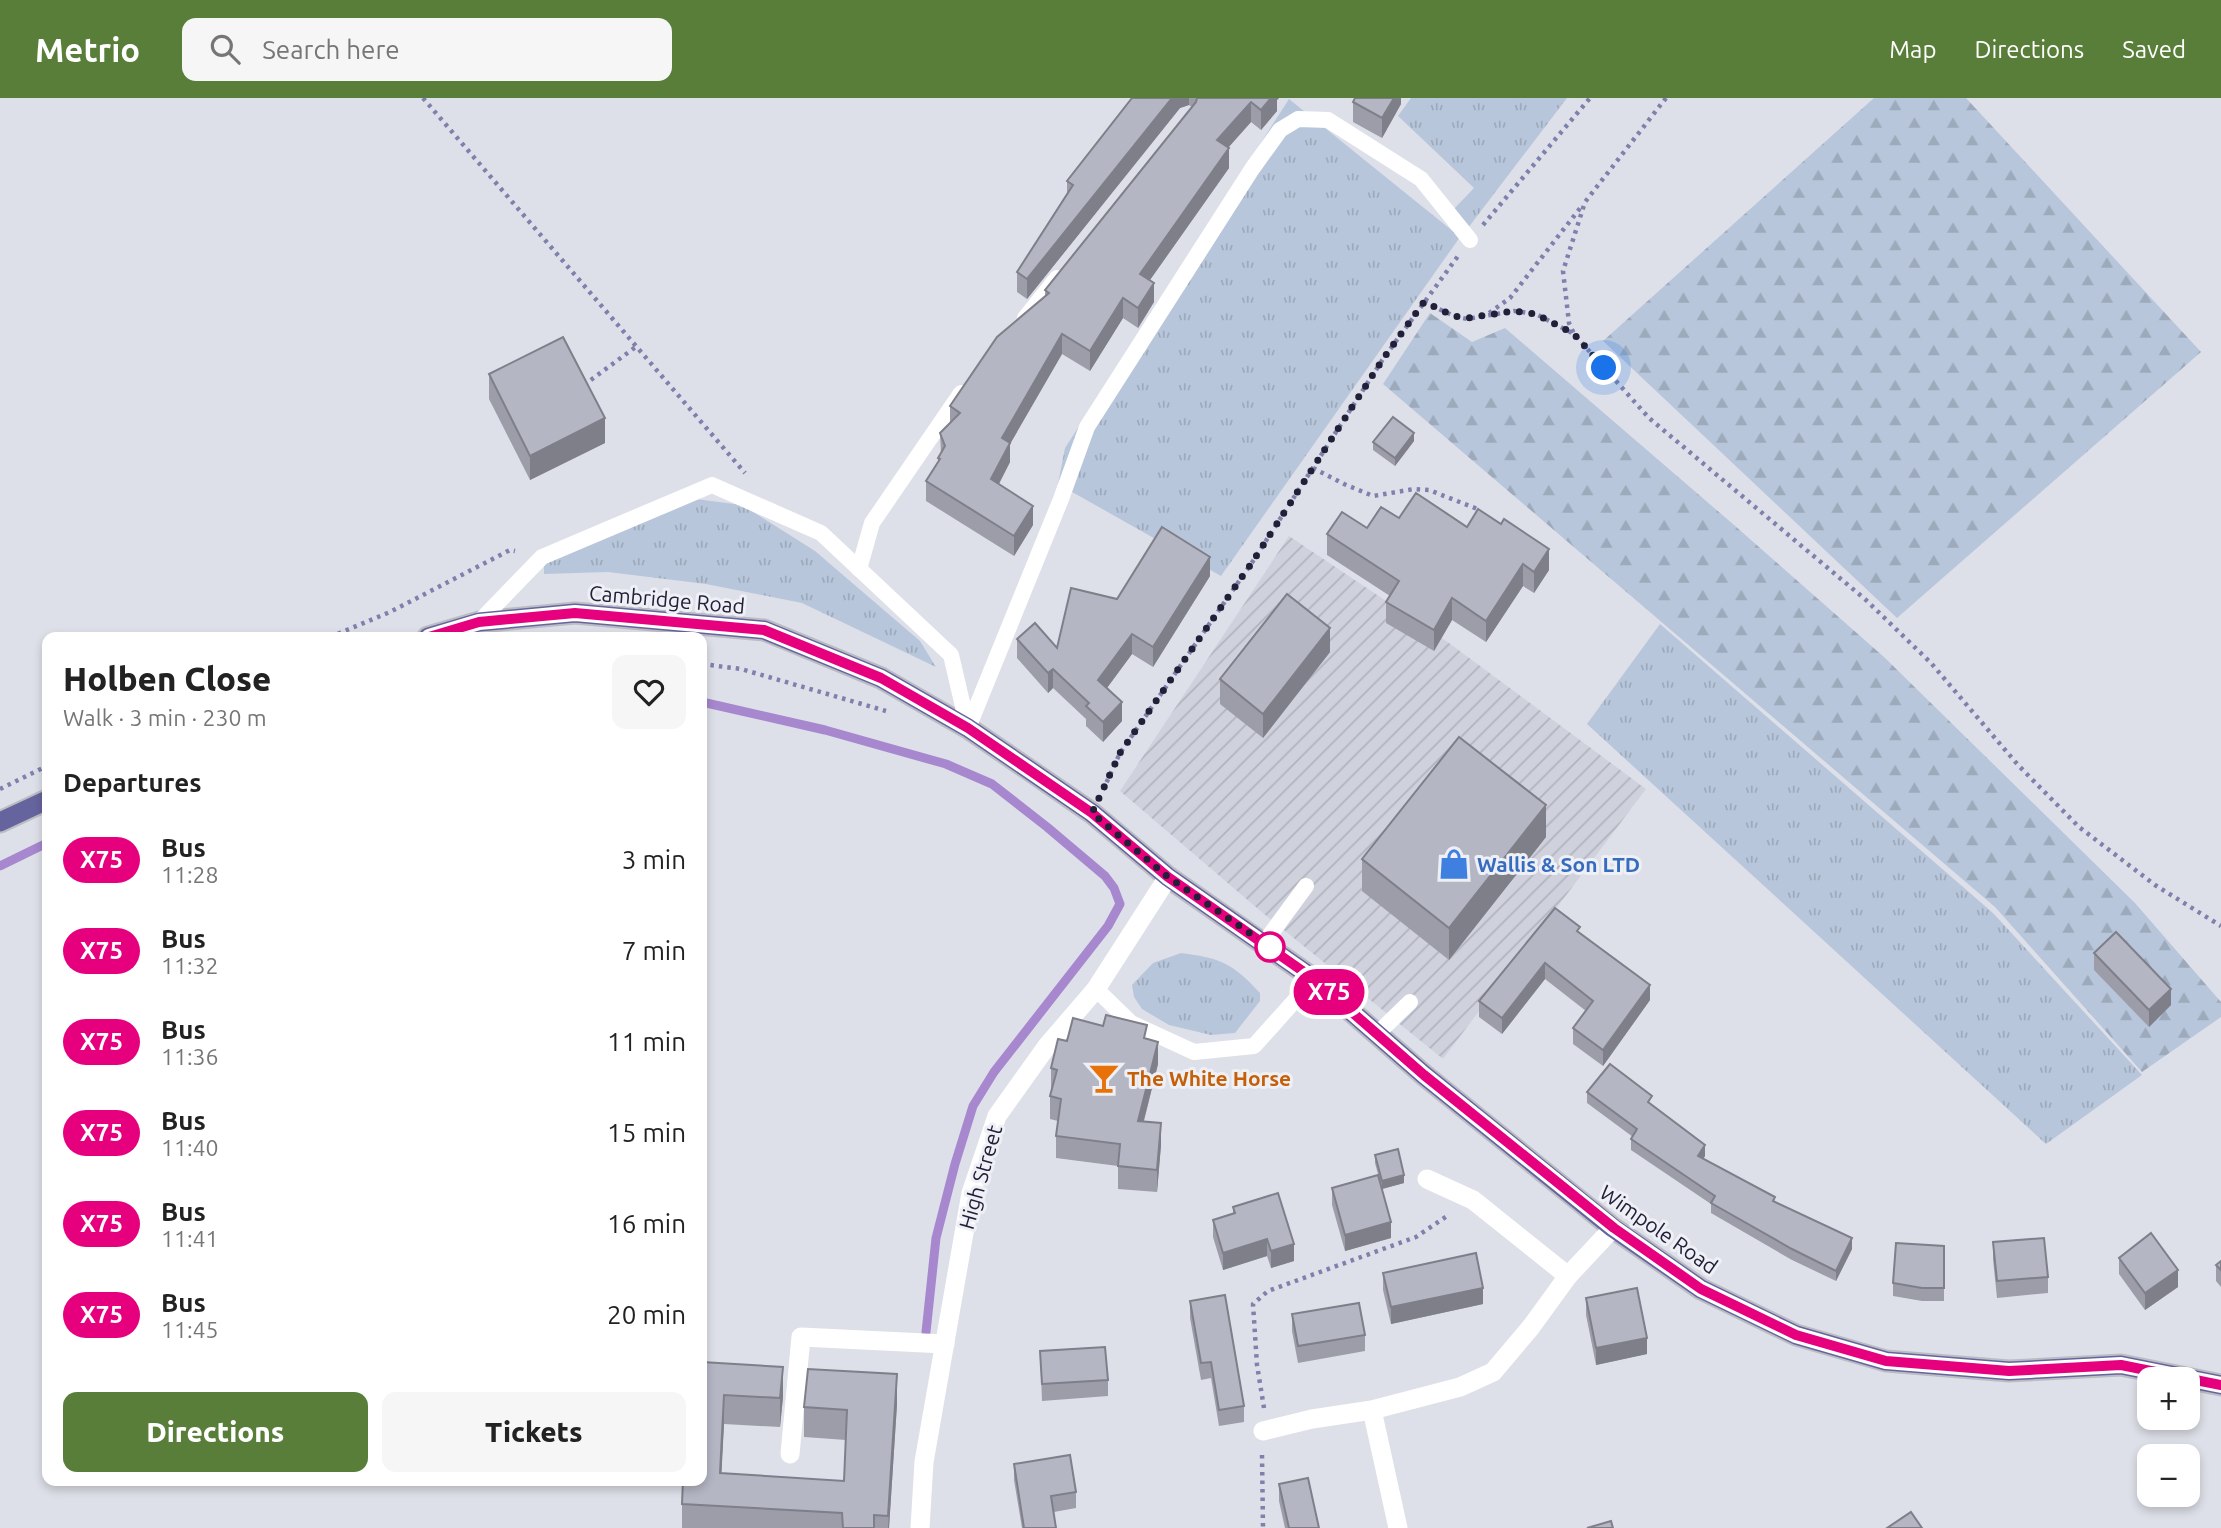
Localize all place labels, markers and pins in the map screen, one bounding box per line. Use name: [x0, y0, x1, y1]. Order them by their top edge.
shop icon: Wallis & Son LTD: [1437, 847, 1471, 881]
place label: Wallis & Son LTD: [1477, 852, 1640, 876]
unlabelled marker: [1255, 932, 1285, 962]
bar icon: The White Horse: [1087, 1061, 1121, 1095]
place label: The White Horse: [1127, 1066, 1291, 1090]

